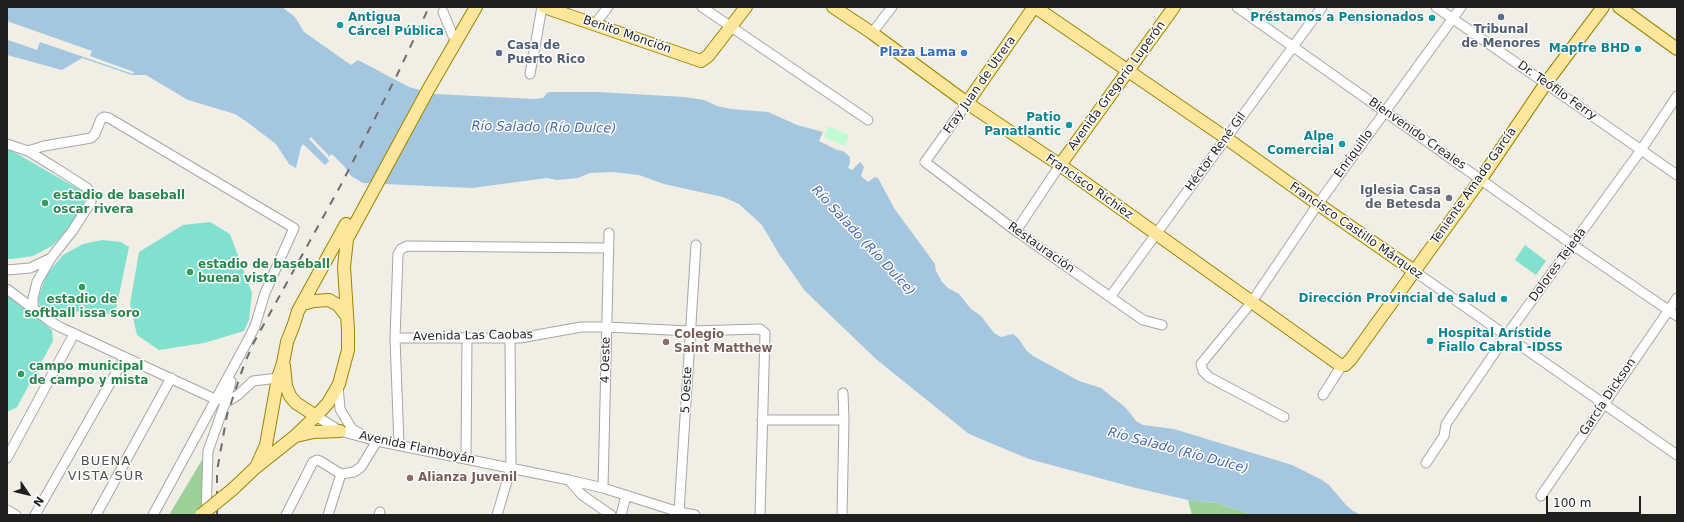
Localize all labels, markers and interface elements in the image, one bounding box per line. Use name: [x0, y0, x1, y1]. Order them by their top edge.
place label: Antigua Cárcel Pública: [348, 11, 444, 39]
place label: Préstamos a Pensionados: [1250, 11, 1424, 25]
marker: Tribunal de Menores: [1496, 12, 1506, 22]
street label: Benito Monción: [581, 13, 673, 57]
marker: Préstamos a Pensionados: [1427, 13, 1437, 23]
street label: Avenida Gregorio Luperón: [1065, 19, 1169, 153]
marker: Antigua Cárcel Pública: [335, 20, 345, 30]
place label: Tribunal de Menores: [1462, 23, 1540, 51]
street label: Fray Juan de Utrera: [941, 33, 1019, 137]
place label: Casa de Puerto Rico: [507, 39, 585, 67]
place label: Mapfre BHD: [1549, 42, 1630, 56]
marker: Mapfre BHD: [1633, 44, 1643, 54]
place label: Plaza Lama: [879, 46, 956, 60]
marker: Casa de Puerto Rico: [494, 48, 504, 58]
marker: Plaza Lama: [959, 48, 969, 58]
street label: Dr. Teófilo Ferry: [1515, 58, 1599, 124]
street label: Bienvenido Creales: [1366, 95, 1468, 173]
street label: Héctor René Gil: [1183, 110, 1249, 194]
place label: Patio Panatlantic: [984, 111, 1061, 139]
water label: Río Salado (Río Dulce): [472, 119, 616, 137]
marker: Patio Panatlantic: [1064, 120, 1074, 130]
street label: Teniente Amado García: [1428, 125, 1520, 247]
street label: Enriquillo: [1332, 127, 1376, 181]
place label: Alpe Comercial: [1267, 130, 1334, 158]
marker: Alpe Comercial: [1337, 139, 1347, 149]
street label: Francisco Richiez: [1043, 152, 1135, 222]
street label: Francisco Castillo Márquez: [1287, 179, 1425, 283]
water label: Río Salado (Río Dulce): [808, 183, 918, 299]
place label: Iglesia Casa de Betesda: [1360, 184, 1441, 212]
place label: estadio de baseball oscar rivera: [53, 189, 185, 217]
marker: Iglesia Casa de Betesda: [1444, 193, 1454, 203]
marker: estadio de baseball oscar rivera: [40, 198, 50, 208]
street label: Restauración: [1005, 220, 1077, 276]
street label: Dolores Tejeda: [1526, 225, 1590, 305]
place label: estadio de baseball buena vista: [198, 258, 330, 286]
marker: estadio de baseball buena vista: [185, 267, 195, 277]
marker: estadio de softball issa soro: [77, 282, 87, 292]
place label: Dirección Provincial de Salud: [1299, 292, 1496, 306]
place label: estadio de softball issa soro: [24, 293, 140, 321]
marker: Dirección Provincial de Salud: [1499, 294, 1509, 304]
place label: Hospital Arístide Fiallo Cabral -IDSS: [1438, 327, 1563, 355]
street label: Avenida Las Caobas: [413, 328, 533, 344]
place label: Colegio Saint Matthew: [674, 328, 773, 356]
marker: Hospital Arístide Fiallo Cabral -IDSS: [1425, 336, 1435, 346]
street label: 4 Oeste: [598, 337, 614, 383]
marker: Colegio Saint Matthew: [661, 337, 671, 347]
street label: García Dickson: [1577, 356, 1639, 438]
place label: campo municipal de campo y mista: [29, 360, 148, 388]
street label: 5 Oeste: [679, 366, 695, 414]
marker: campo municipal de campo y mista: [16, 369, 26, 379]
water label: Río Salado (Río Dulce): [1106, 425, 1250, 477]
street label: Avenida Flamboyán: [358, 429, 476, 467]
district label: BUENA VISTA SUR: [68, 454, 144, 485]
place label: Alianza Juvenil: [418, 471, 517, 485]
marker: Alianza Juvenil: [405, 473, 415, 483]
north arrow: [8, 474, 48, 514]
scale bar: [1548, 488, 1643, 514]
text: N: [30, 494, 46, 509]
text: 100 m: [1553, 496, 1591, 510]

